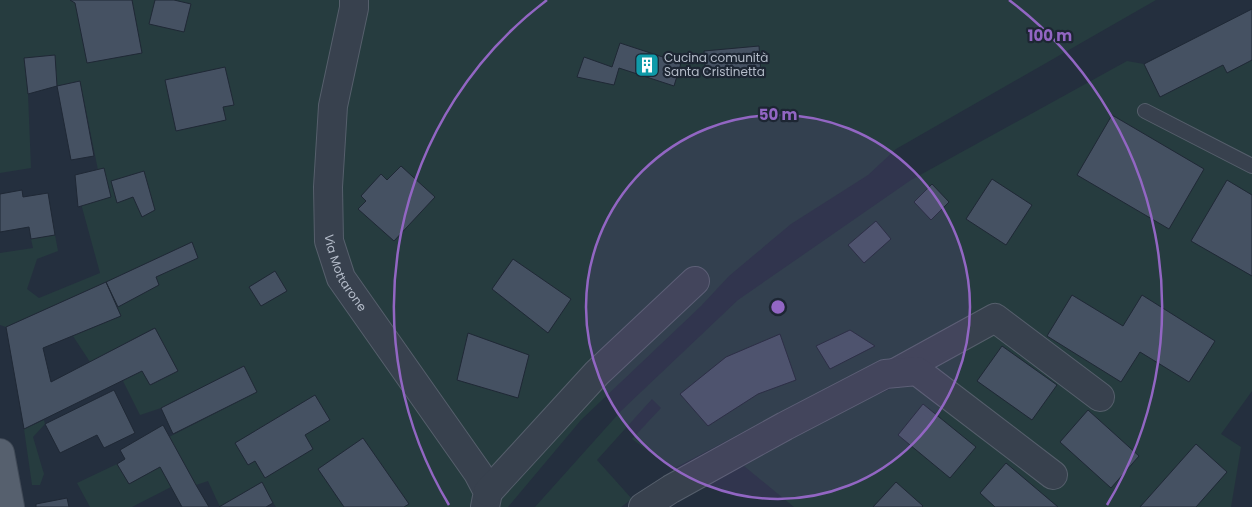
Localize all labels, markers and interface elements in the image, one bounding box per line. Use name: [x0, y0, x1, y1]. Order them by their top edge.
text: 100 m: [1028, 25, 1072, 46]
place label: Cucina comunità Santa Cristinetta: [664, 49, 768, 80]
building icon: Cucina comunità Santa Cristinetta: [634, 52, 660, 78]
text: 50 m: [759, 104, 797, 125]
street label: Via Mottarone: [321, 234, 371, 315]
centre of rings: [769, 298, 787, 316]

